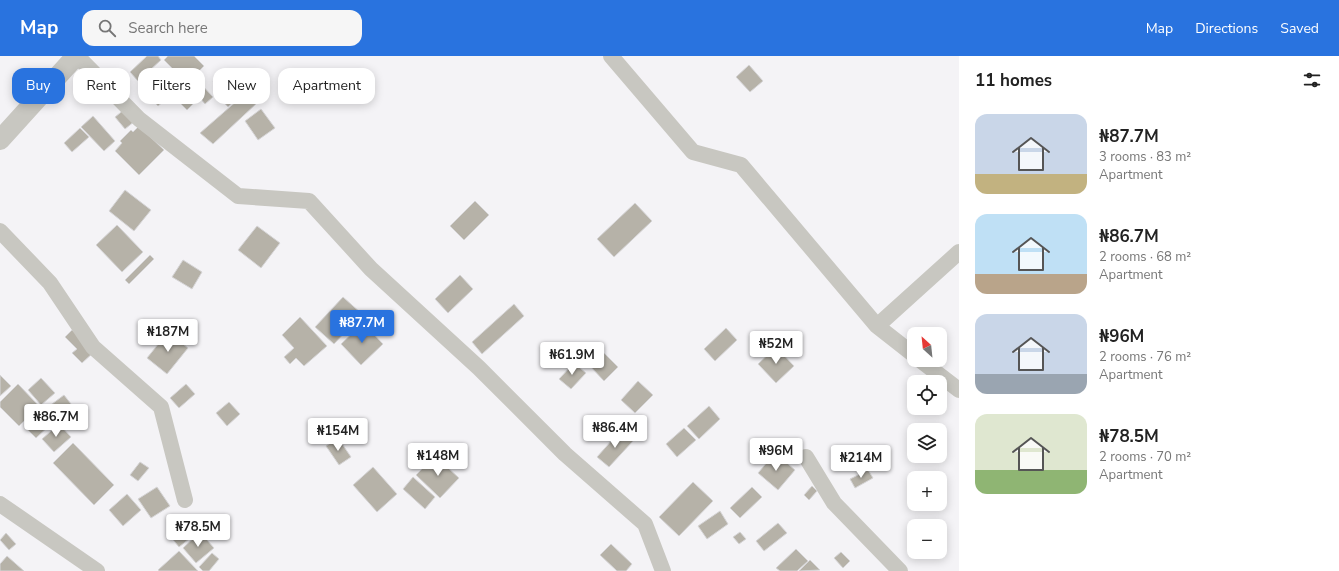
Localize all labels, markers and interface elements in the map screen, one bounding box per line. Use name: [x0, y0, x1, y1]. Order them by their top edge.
search box: [82, 10, 362, 46]
text: Map: [20, 15, 58, 41]
icon: search: [96, 17, 118, 39]
text: Search here: [128, 18, 208, 38]
text: Map: [1146, 19, 1173, 38]
text: Directions: [1195, 19, 1258, 38]
text: Saved: [1280, 19, 1319, 38]
chip: Buy: [12, 68, 65, 104]
chip: Rent: [73, 68, 130, 104]
chip: Filters: [138, 68, 205, 104]
chip: New: [213, 68, 270, 104]
chip: Apartment: [278, 68, 375, 104]
text: 11 homes: [975, 69, 1052, 92]
icon: filters: [1301, 69, 1323, 91]
text: ₦87.7M: [1099, 125, 1159, 148]
icon: home: [1007, 130, 1055, 178]
text: 3 rooms · 83 m²: [1099, 148, 1191, 166]
text: Apartment: [1099, 166, 1162, 184]
text: ₦86.7M: [1099, 225, 1159, 248]
icon: home: [1007, 230, 1055, 278]
text: 2 rooms · 68 m²: [1099, 248, 1191, 266]
text: Apartment: [1099, 266, 1162, 284]
pin: ₦87.7M: [329, 310, 395, 344]
text: ₦87.7M: [339, 314, 385, 332]
pin: ₦187M: [140, 319, 196, 353]
text: ₦187M: [147, 323, 189, 341]
text: ₦96M: [1099, 325, 1144, 348]
north arrow: [907, 327, 947, 367]
map controls: [907, 327, 947, 559]
icon: home: [1007, 330, 1055, 378]
pin: ₦52M: [752, 331, 800, 365]
text: ₦52M: [759, 335, 793, 353]
pin: ₦61.9M: [539, 342, 605, 376]
text: ₦61.9M: [549, 346, 595, 364]
text: 2 rooms · 76 m²: [1099, 348, 1191, 366]
text: Apartment: [1099, 366, 1162, 384]
button: locate: [907, 375, 947, 415]
pin: ₦86.7M: [23, 404, 89, 438]
text: ₦86.7M: [33, 408, 79, 426]
pin: ₦86.4M: [582, 415, 648, 449]
pin: ₦154M: [310, 418, 366, 452]
text: ₦86.4M: [592, 419, 638, 437]
text: ₦154M: [317, 422, 359, 440]
button: layers: [907, 423, 947, 463]
text: ₦78.5M: [1099, 425, 1159, 448]
icon: home: [1007, 430, 1055, 478]
pin: ₦96M: [752, 438, 800, 472]
text: ₦96M: [759, 442, 793, 460]
pin: ₦148M: [410, 443, 466, 477]
pin: ₦214M: [833, 445, 889, 479]
text: ₦148M: [417, 447, 459, 465]
text: 2 rooms · 70 m²: [1099, 448, 1191, 466]
text: ₦214M: [840, 449, 882, 467]
text: Apartment: [1099, 466, 1162, 484]
button: +: [907, 471, 947, 511]
pin: ₦78.5M: [165, 514, 231, 548]
text: ₦78.5M: [175, 518, 221, 536]
button: −: [907, 519, 947, 559]

